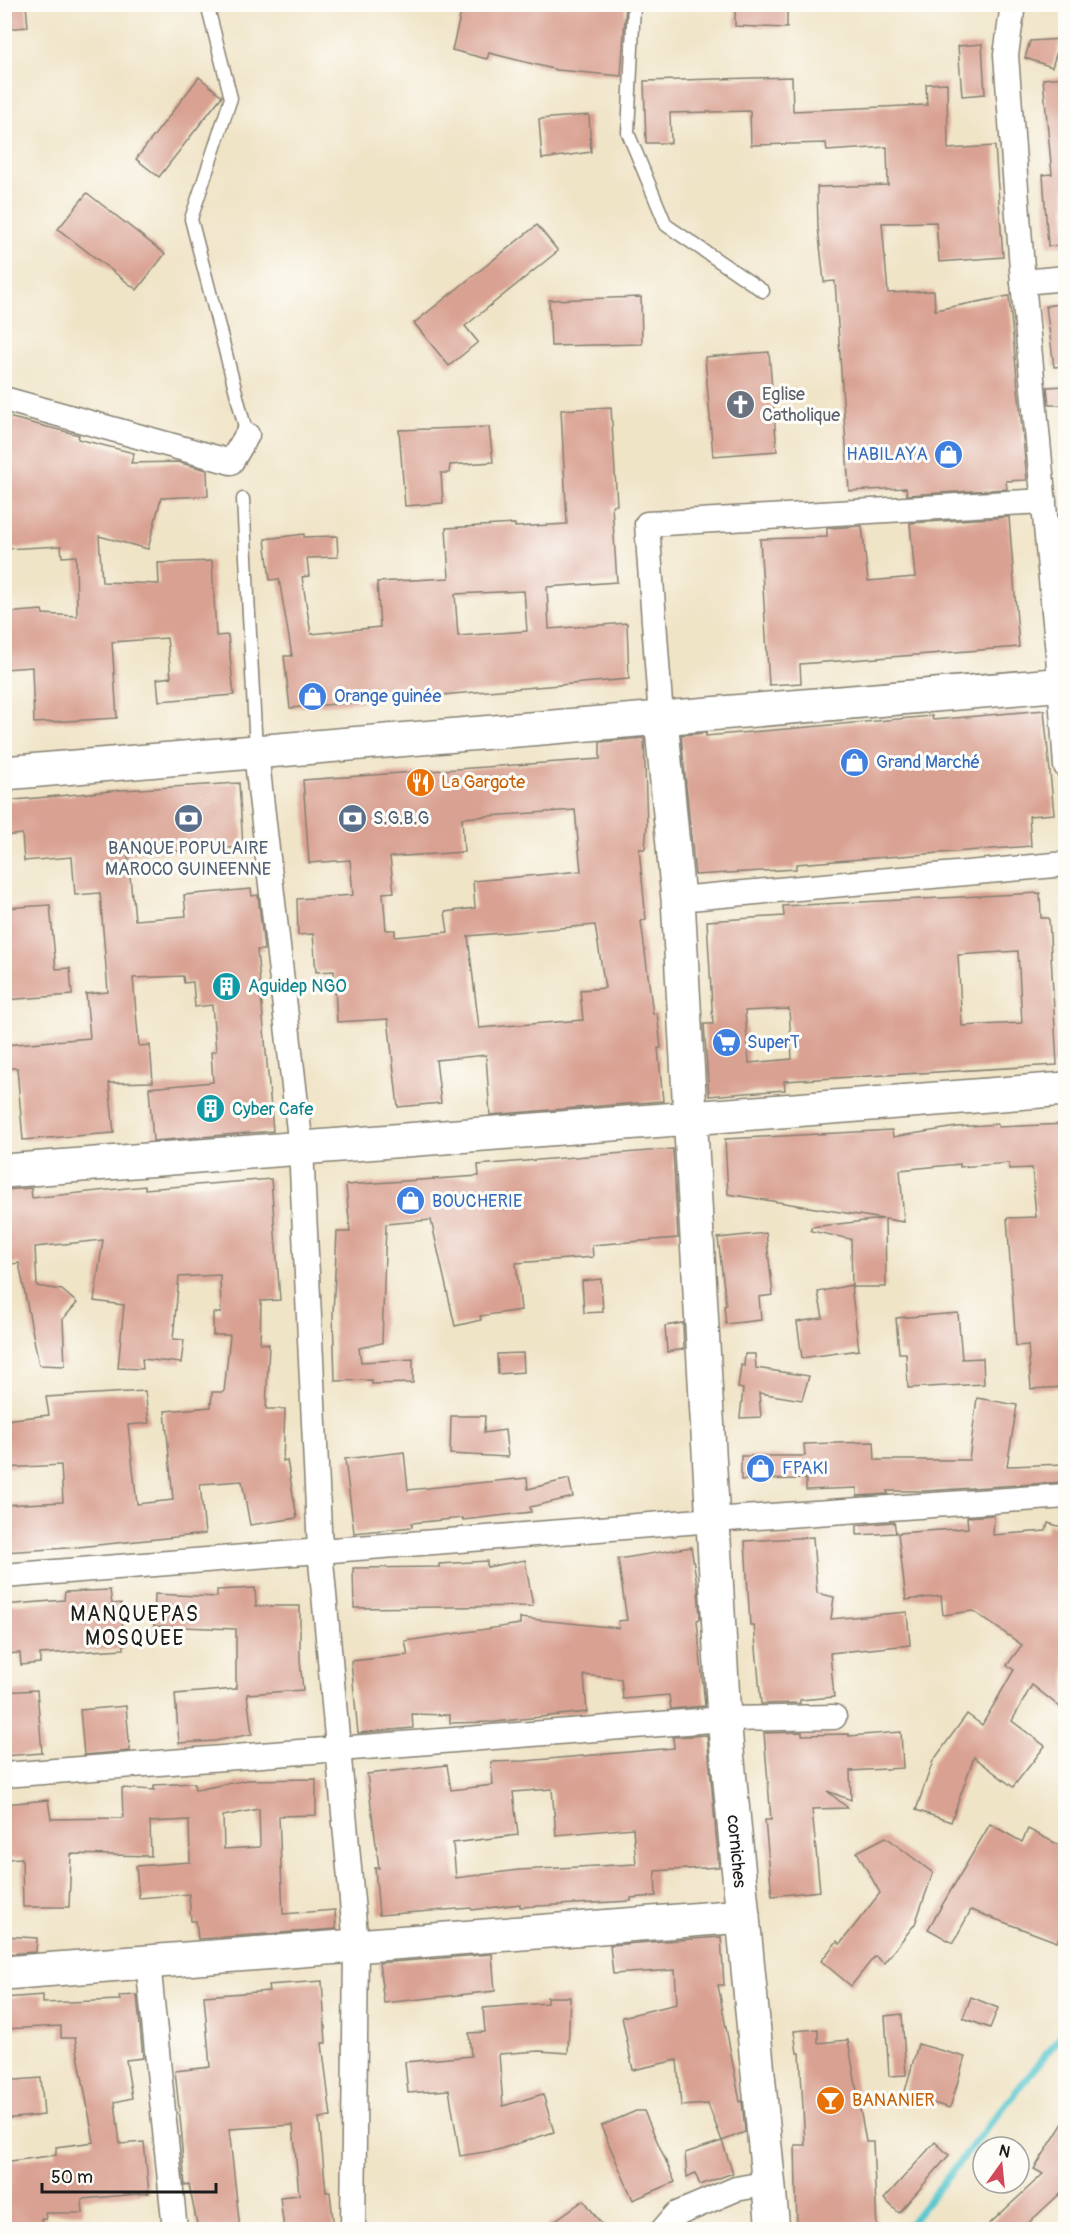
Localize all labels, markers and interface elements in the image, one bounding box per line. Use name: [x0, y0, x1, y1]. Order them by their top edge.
place label: Eglise Catholique: [762, 383, 840, 427]
church icon: Eglise Catholique: [725, 388, 757, 420]
shop icon: HABILAYA: [933, 438, 965, 470]
place label: HABILAYA: [846, 443, 928, 466]
shop icon: Orange guinée: [297, 680, 329, 712]
place label: Orange guinée: [334, 685, 442, 708]
shop icon: Grand Marché: [839, 746, 871, 778]
place label: Grand Marché: [876, 751, 980, 774]
restaurant icon: La Gargote: [404, 766, 436, 798]
place label: La Gargote: [441, 771, 525, 794]
bank icon: S.G.B.G: [336, 802, 368, 834]
bank icon: BANQUE POPULAIRE MAROCO GUINEENNE: [172, 803, 204, 835]
place label: S.G.B.G: [373, 807, 429, 830]
place label: BANQUE POPULAIRE MAROCO GUINEENNE: [105, 837, 271, 881]
building icon: Aguidep NGO: [211, 970, 243, 1002]
place label: Aguidep NGO: [248, 975, 347, 998]
supermarket icon: SuperT: [710, 1026, 742, 1058]
place label: SuperT: [747, 1031, 800, 1054]
building icon: Cyber Cafe: [195, 1093, 227, 1125]
place label: Cyber Cafe: [232, 1098, 314, 1121]
shop icon: BOUCHERIE: [395, 1185, 427, 1217]
place label: BOUCHERIE: [432, 1190, 522, 1213]
shop icon: FPAKI: [745, 1452, 777, 1484]
place label: FPAKI: [782, 1457, 828, 1480]
district label: MANQUEPAS MOSQUEE: [70, 1601, 200, 1652]
street label: corniches: [722, 1814, 752, 1889]
bar icon: BANANIER: [815, 2084, 847, 2116]
place label: BANANIER: [852, 2089, 935, 2112]
north arrow: [971, 2135, 1031, 2195]
text: N: [997, 2140, 1013, 2163]
scale bar: [42, 2156, 216, 2194]
text: 50 m: [51, 2166, 93, 2189]

